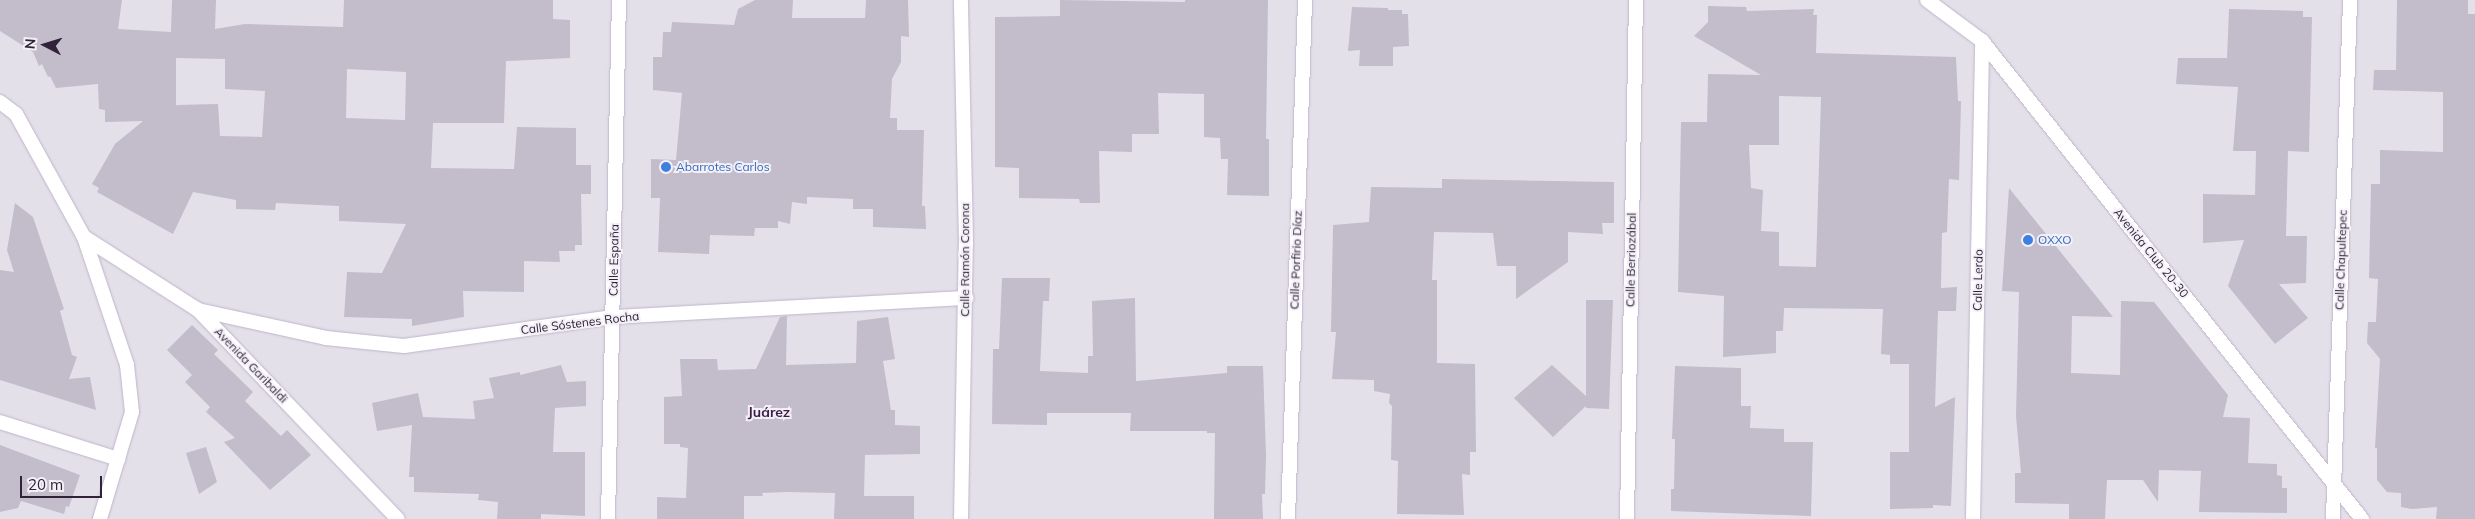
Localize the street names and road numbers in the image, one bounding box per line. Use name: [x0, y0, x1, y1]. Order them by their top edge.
street label: Calle Ramón Corona: [958, 203, 972, 317]
street label: Avenida Club 20-30: [2110, 205, 2192, 301]
street label: Calle Porfirio Díaz: [1287, 210, 1305, 310]
street label: Calle Chapultepec: [2332, 210, 2350, 310]
street label: Calle Berriozábal: [1623, 213, 1639, 307]
street label: Calle España: [606, 224, 622, 296]
street label: Calle Lerdo: [1970, 249, 1986, 311]
street label: Calle Sóstenes Rocha: [520, 309, 640, 337]
street label: Avenida Garibaldi: [211, 324, 291, 406]

